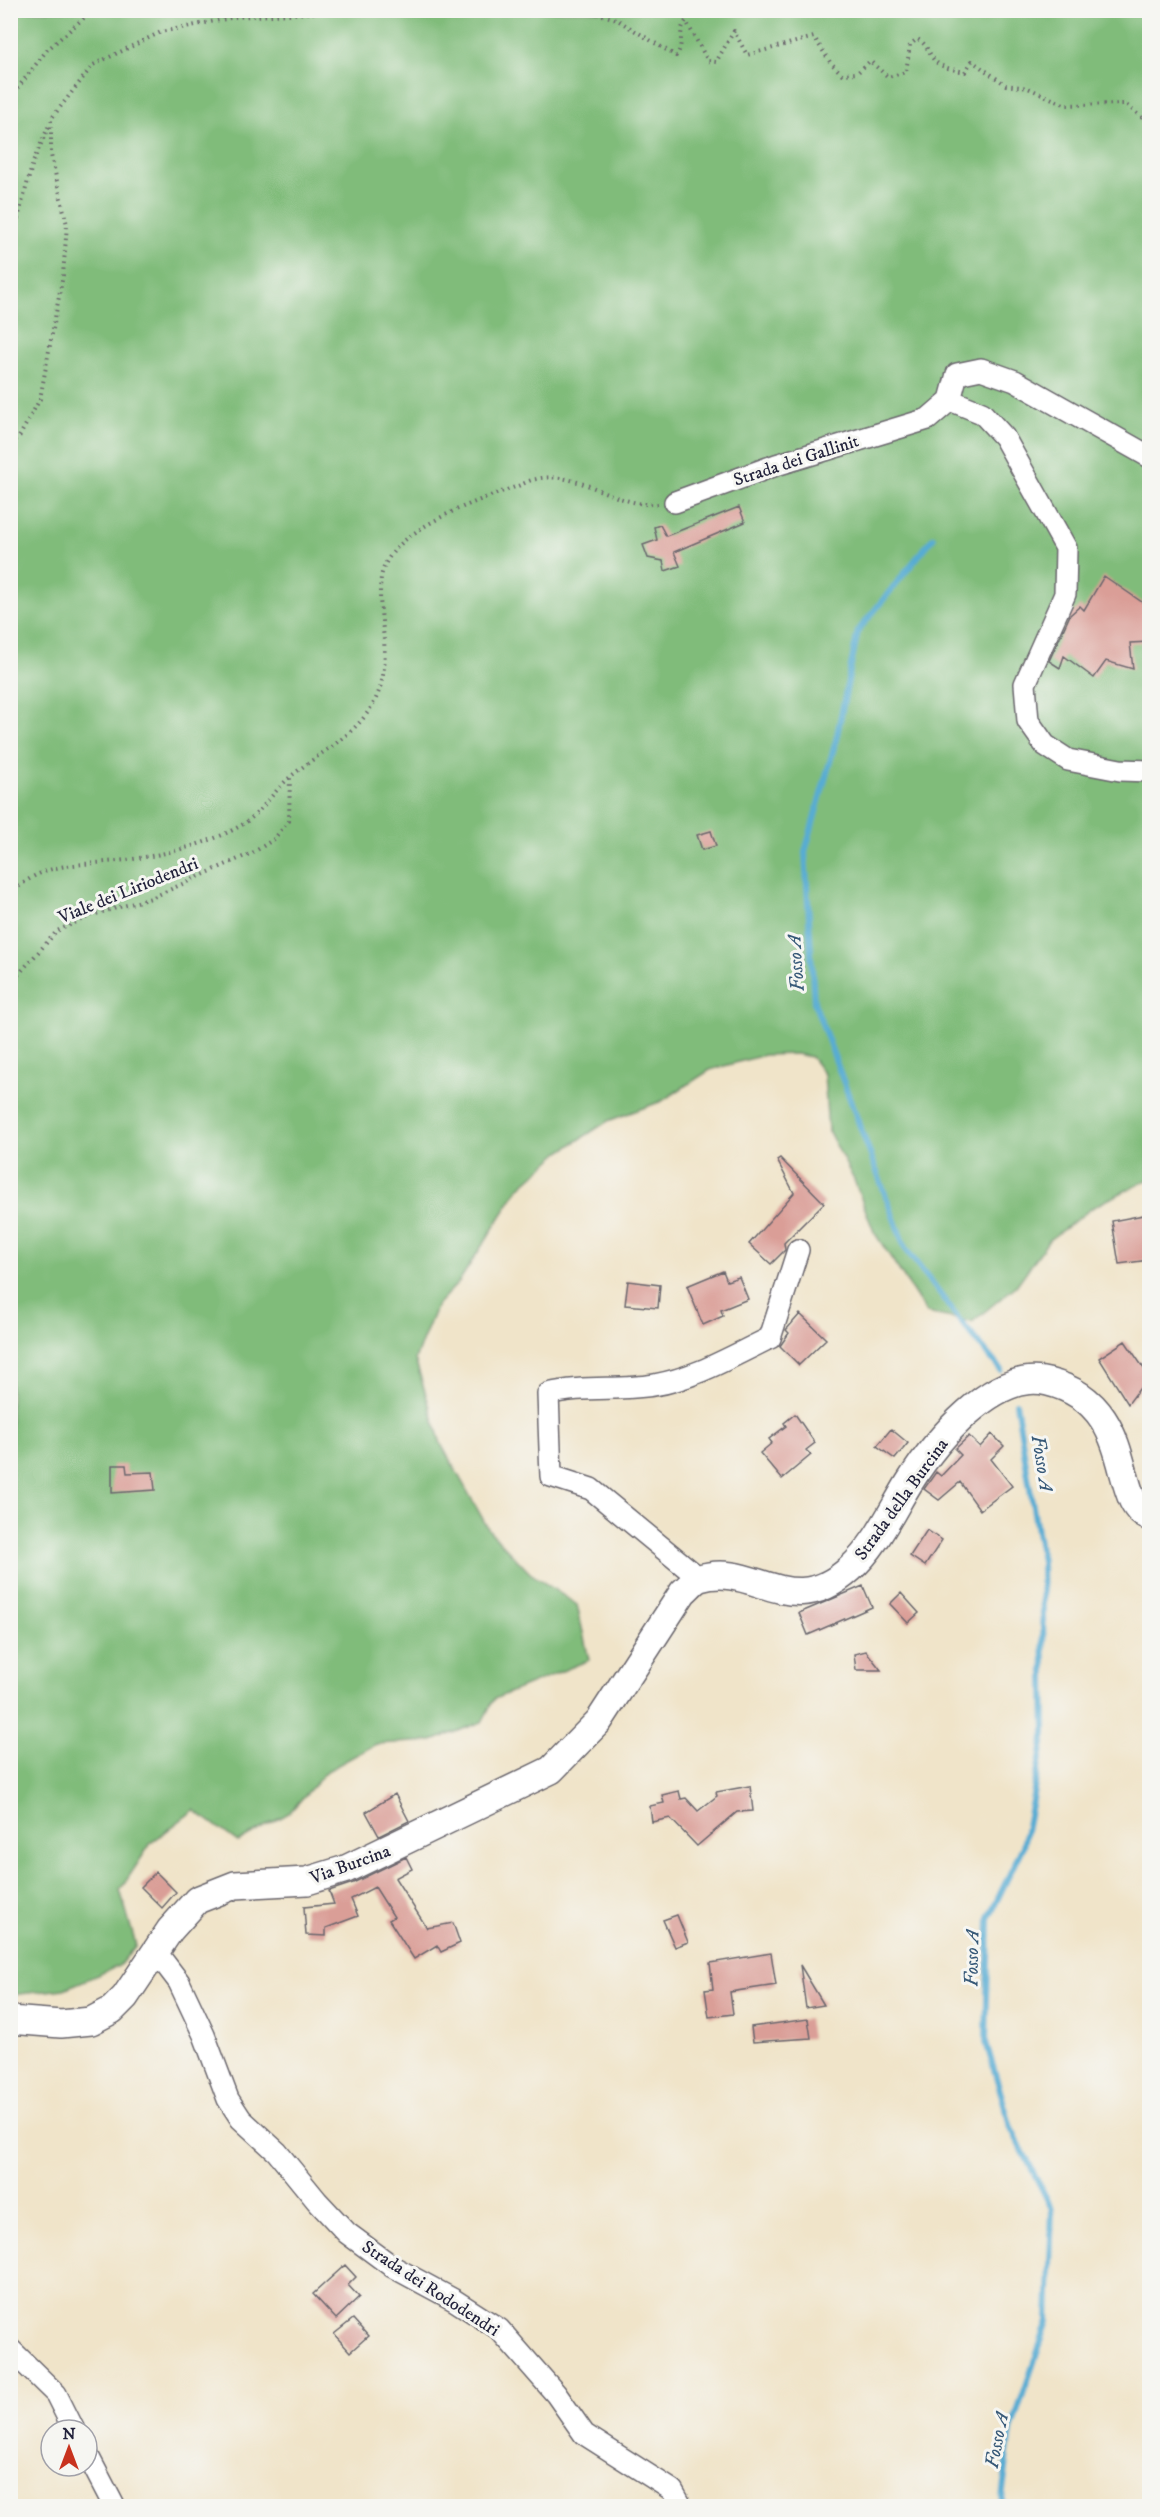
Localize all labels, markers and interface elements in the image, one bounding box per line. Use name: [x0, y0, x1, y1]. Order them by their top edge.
street label: Strada dei Gallinit: [731, 430, 862, 492]
street label: Viale dei Liriodendri: [54, 853, 202, 929]
water label: Fosso A: [782, 933, 811, 992]
water label: Fosso A: [1025, 1433, 1058, 1494]
street label: Strada della Burcina: [850, 1434, 954, 1565]
street label: Via Burcina: [306, 1840, 394, 1890]
water label: Fosso A: [960, 1929, 986, 1987]
street label: Strada dei Rododendri: [358, 2236, 503, 2341]
water label: Fosso A: [980, 2409, 1015, 2471]
north arrow: [39, 2418, 99, 2478]
text: N: [62, 2424, 76, 2444]

